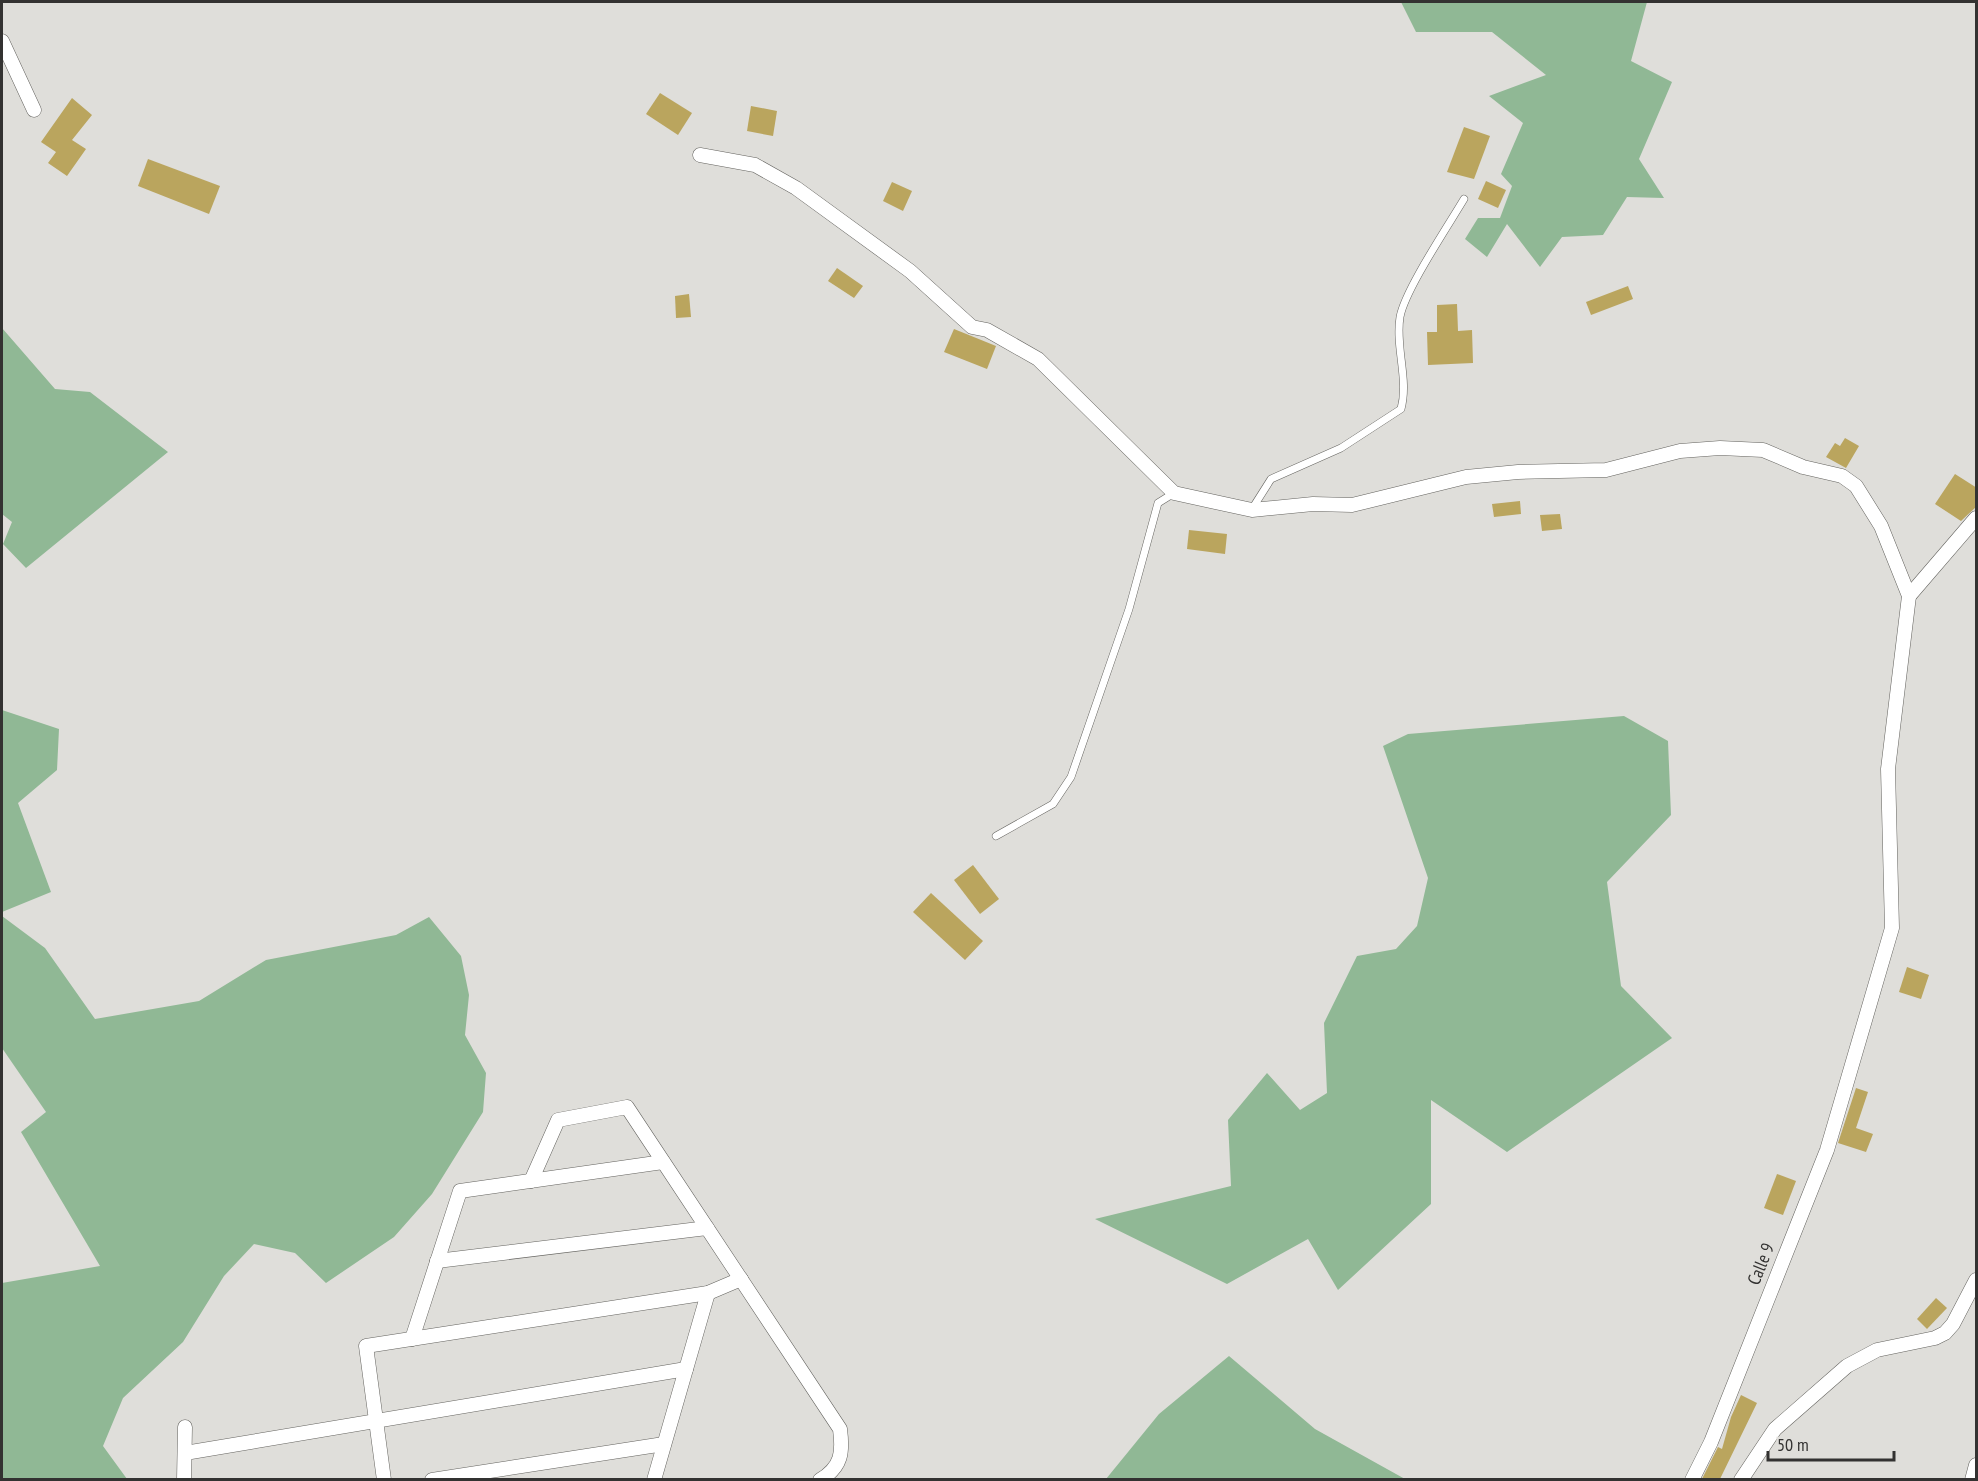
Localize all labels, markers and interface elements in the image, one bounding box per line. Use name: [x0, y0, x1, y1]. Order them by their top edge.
street label: Calle 9: [1742, 1240, 1779, 1288]
scale bar: [1768, 1424, 1894, 1462]
text: 50 m: [1777, 1433, 1809, 1456]

